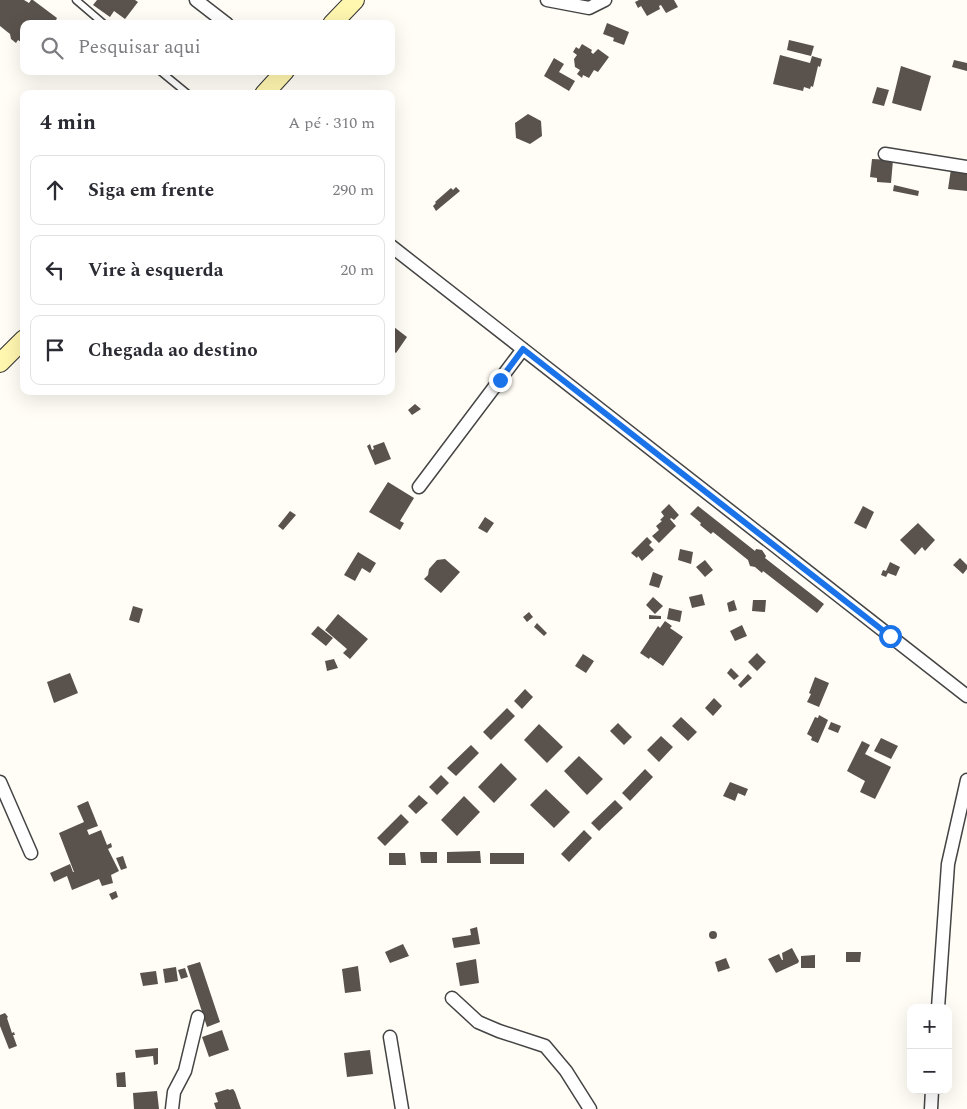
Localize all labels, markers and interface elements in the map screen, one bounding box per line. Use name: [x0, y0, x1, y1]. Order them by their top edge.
search box: [20, 20, 395, 75]
text: Pesquisar aqui: [78, 33, 201, 62]
icon: search: [38, 34, 66, 62]
text: 4 min: [40, 107, 96, 139]
text: A pé · 310 m: [288, 111, 375, 135]
icon: ahead: [41, 176, 69, 204]
text: Siga em frente: [88, 176, 214, 205]
text: 290 m: [332, 178, 374, 202]
icon: left: [41, 256, 69, 284]
text: Vire à esquerda: [88, 256, 224, 285]
text: 20 m: [340, 258, 374, 282]
icon: arrive: [41, 336, 69, 364]
text: Chegada ao destino: [88, 336, 258, 365]
route end: [489, 369, 512, 392]
route start: [879, 625, 902, 648]
map controls: [907, 1004, 952, 1094]
button: +: [907, 1004, 952, 1049]
button: −: [907, 1049, 952, 1094]

